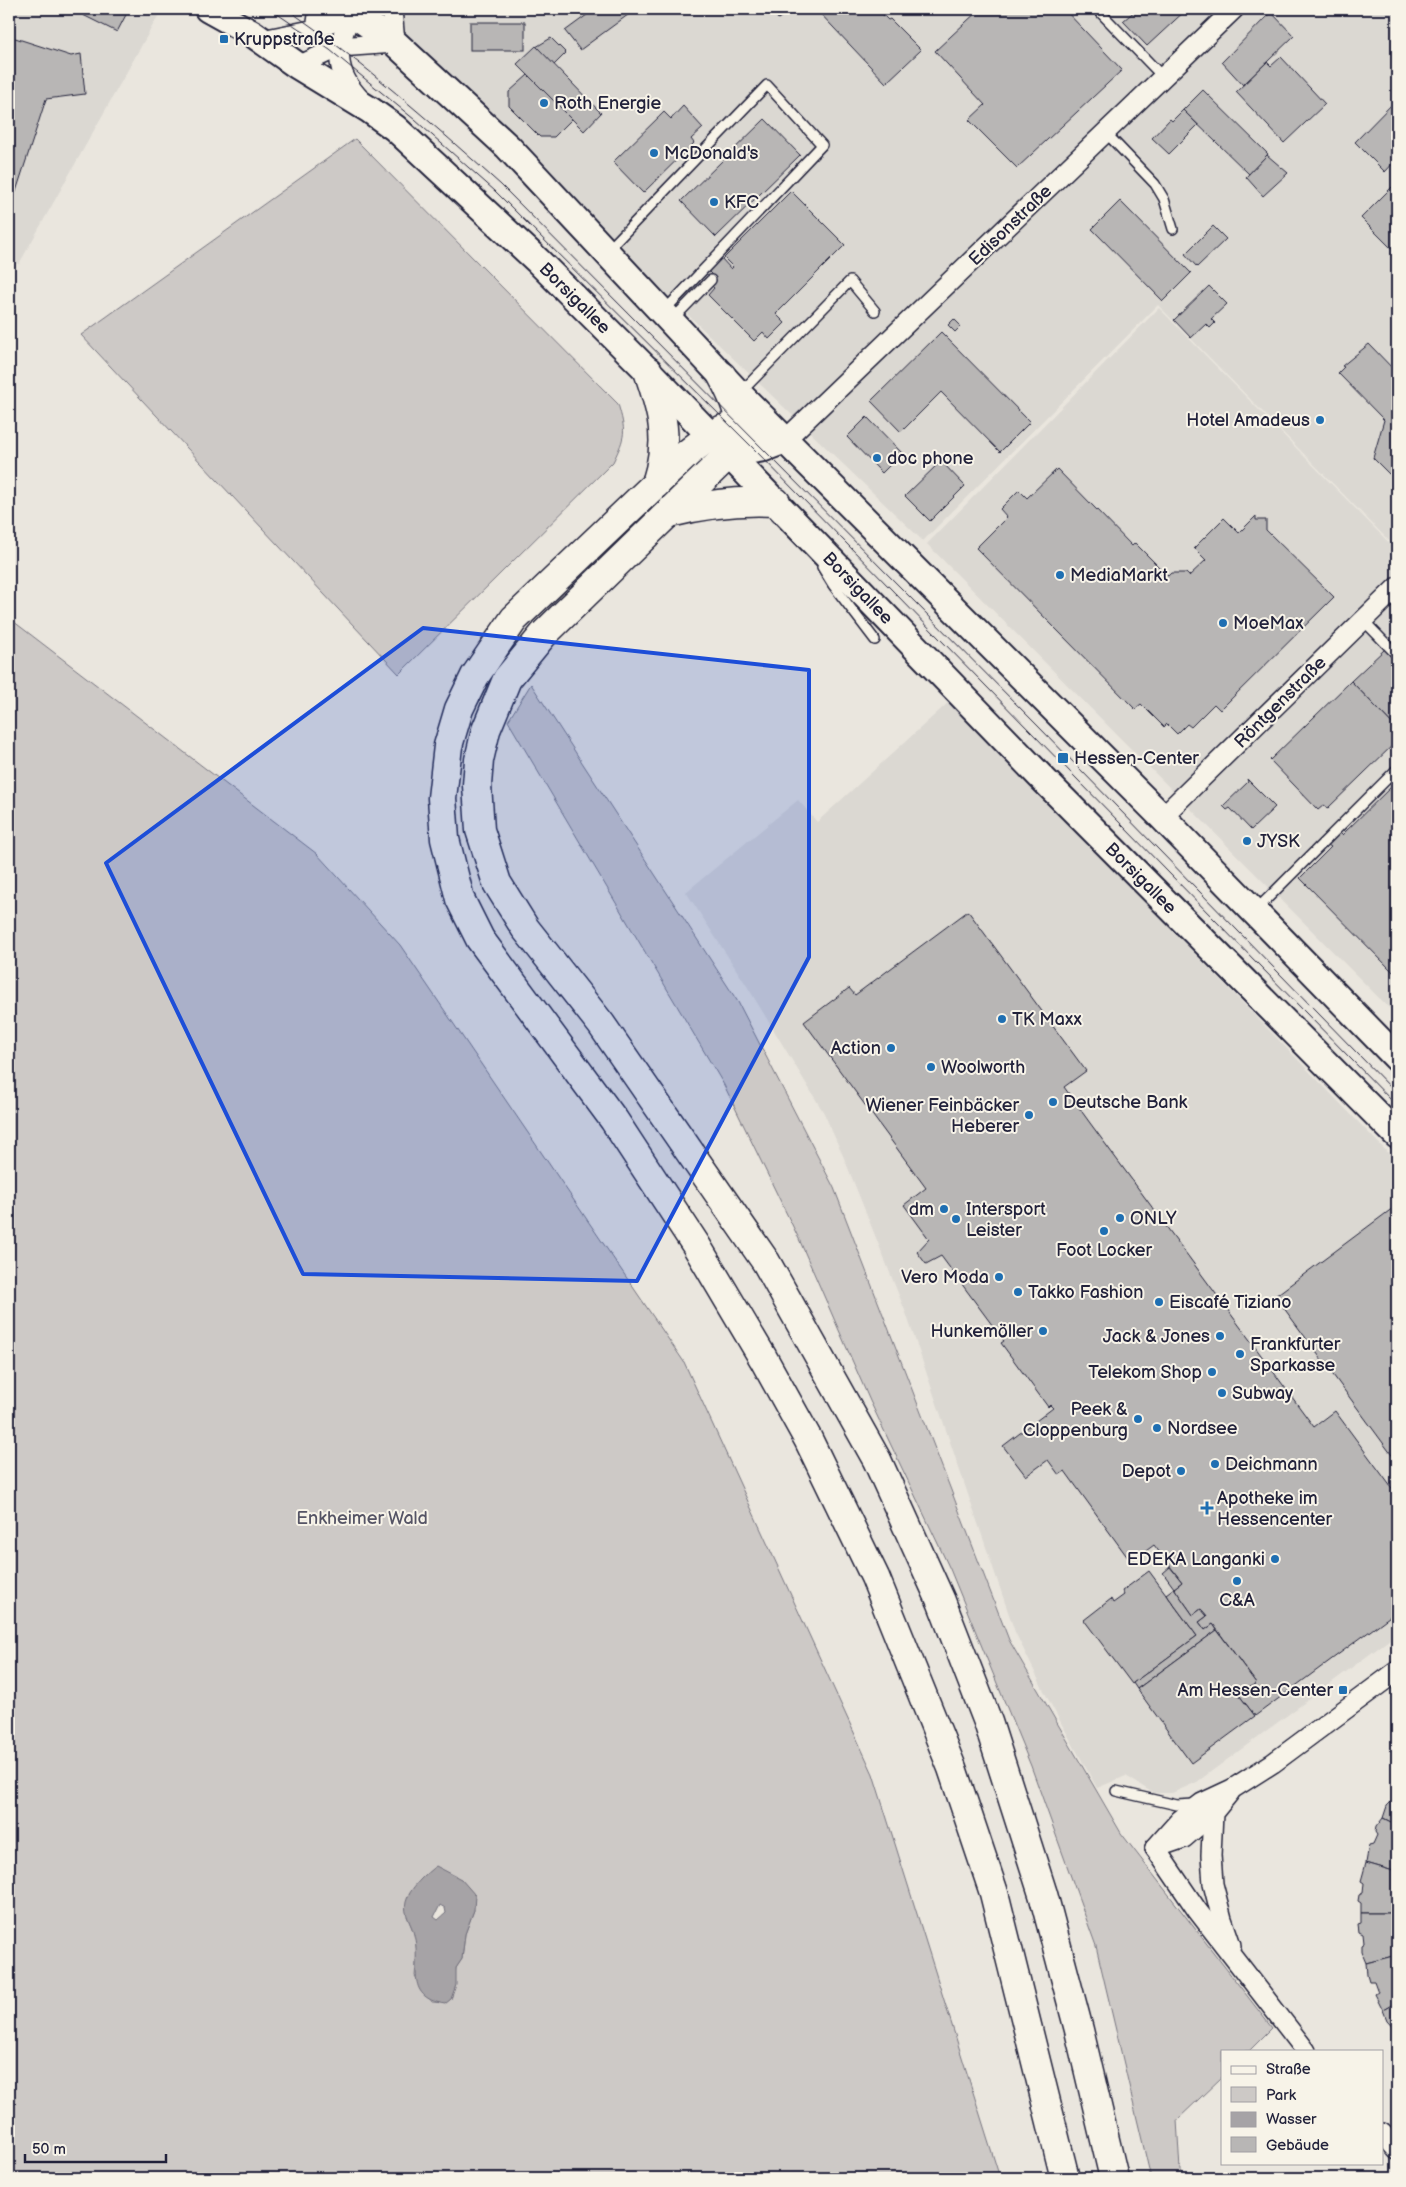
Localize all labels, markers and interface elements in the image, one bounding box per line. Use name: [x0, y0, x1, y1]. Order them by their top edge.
place label: Kruppstraße: [234, 29, 335, 50]
marker: Kruppstraße: [218, 33, 230, 45]
place label: Roth Energie: [554, 93, 662, 114]
marker: Roth Energie: [538, 97, 550, 109]
place label: McDonald's: [664, 143, 759, 164]
marker: McDonald's: [648, 147, 660, 159]
street label: Edisonstraße: [965, 180, 1056, 270]
place label: KFC: [724, 192, 759, 213]
marker: KFC: [708, 196, 720, 208]
street label: Borsigallee: [535, 258, 615, 339]
place label: Hotel Amadeus: [1186, 410, 1310, 431]
marker: Hotel Amadeus: [1314, 414, 1326, 426]
place label: doc phone: [887, 448, 974, 469]
marker: doc phone: [871, 452, 883, 464]
street label: Borsigallee: [818, 548, 897, 629]
place label: MediaMarkt: [1070, 565, 1169, 586]
marker: MediaMarkt: [1054, 569, 1066, 581]
place label: MoeMax: [1233, 613, 1304, 634]
marker: MoeMax: [1217, 617, 1229, 629]
street label: Röntgenstraße: [1230, 652, 1331, 752]
place label: Hessen-Center: [1074, 748, 1199, 769]
marker: Hessen-Center: [1056, 751, 1070, 765]
place label: JYSK: [1257, 831, 1300, 852]
marker: JYSK: [1241, 835, 1253, 847]
street label: Borsigallee: [1101, 838, 1181, 919]
place label: TK Maxx: [1012, 1009, 1082, 1030]
marker: TK Maxx: [996, 1013, 1008, 1025]
place label: Action: [831, 1038, 881, 1059]
marker: Action: [885, 1042, 897, 1054]
place label: Woolworth: [941, 1057, 1025, 1078]
marker: Woolworth: [925, 1061, 937, 1073]
place label: Deutsche Bank: [1063, 1092, 1188, 1113]
place label: Wiener Feinbäcker Heberer: [865, 1095, 1020, 1137]
marker: Deutsche Bank: [1047, 1096, 1059, 1108]
marker: Wiener Feinbäcker Heberer: [1023, 1109, 1035, 1121]
place label: dm: [909, 1199, 934, 1220]
place label: Intersport Leister: [966, 1199, 1046, 1241]
marker: dm: [938, 1203, 950, 1215]
place label: ONLY: [1130, 1208, 1177, 1229]
marker: ONLY: [1114, 1212, 1126, 1224]
marker: Intersport Leister: [950, 1213, 962, 1225]
marker: Foot Locker: [1098, 1225, 1110, 1237]
place label: Foot Locker: [1056, 1240, 1153, 1261]
place label: Vero Moda: [901, 1267, 989, 1288]
marker: Vero Moda: [993, 1271, 1005, 1283]
place label: Takko Fashion: [1028, 1282, 1143, 1303]
marker: Takko Fashion: [1012, 1286, 1024, 1298]
place label: Eiscafé Tiziano: [1169, 1292, 1292, 1313]
marker: Eiscafé Tiziano: [1153, 1296, 1165, 1308]
place label: Hunkemöller: [930, 1321, 1033, 1342]
marker: Hunkemöller: [1037, 1325, 1049, 1337]
place label: Jack & Jones: [1103, 1326, 1210, 1347]
marker: Jack & Jones: [1214, 1330, 1226, 1342]
place label: Frankfurter Sparkasse: [1250, 1334, 1341, 1376]
marker: Frankfurter Sparkasse: [1234, 1348, 1246, 1360]
place label: Telekom Shop: [1088, 1362, 1202, 1383]
marker: Telekom Shop: [1206, 1366, 1218, 1378]
place label: Subway: [1232, 1383, 1294, 1404]
marker: Subway: [1216, 1387, 1228, 1399]
place label: Peek & Cloppenburg: [1023, 1399, 1128, 1441]
marker: Peek & Cloppenburg: [1132, 1413, 1144, 1425]
place label: Nordsee: [1167, 1418, 1238, 1439]
marker: Nordsee: [1151, 1422, 1163, 1434]
place label: Deichmann: [1225, 1454, 1318, 1475]
marker: Deichmann: [1209, 1458, 1221, 1470]
place label: Depot: [1121, 1461, 1171, 1482]
marker: Depot: [1175, 1465, 1187, 1477]
place label: Apotheke im Hessencenter: [1217, 1488, 1333, 1530]
marker: Apotheke im Hessencenter: [1201, 1502, 1213, 1514]
park label: Enkheimer Wald: [296, 1508, 428, 1529]
place label: EDEKA Langanki: [1127, 1549, 1265, 1570]
marker: EDEKA Langanki: [1269, 1553, 1281, 1565]
marker: C&A: [1231, 1575, 1243, 1587]
place label: C&A: [1219, 1590, 1255, 1611]
place label: Am Hessen-Center: [1177, 1680, 1333, 1701]
marker: Am Hessen-Center: [1337, 1684, 1349, 1696]
legend: [1221, 2050, 1384, 2164]
text: Straße: [1266, 2060, 1311, 2079]
text: Park: [1266, 2086, 1297, 2105]
text: Wasser: [1266, 2110, 1317, 2129]
scale bar: [25, 2132, 166, 2164]
text: Gebäude: [1266, 2136, 1329, 2155]
text: 50 m: [32, 2140, 66, 2159]

